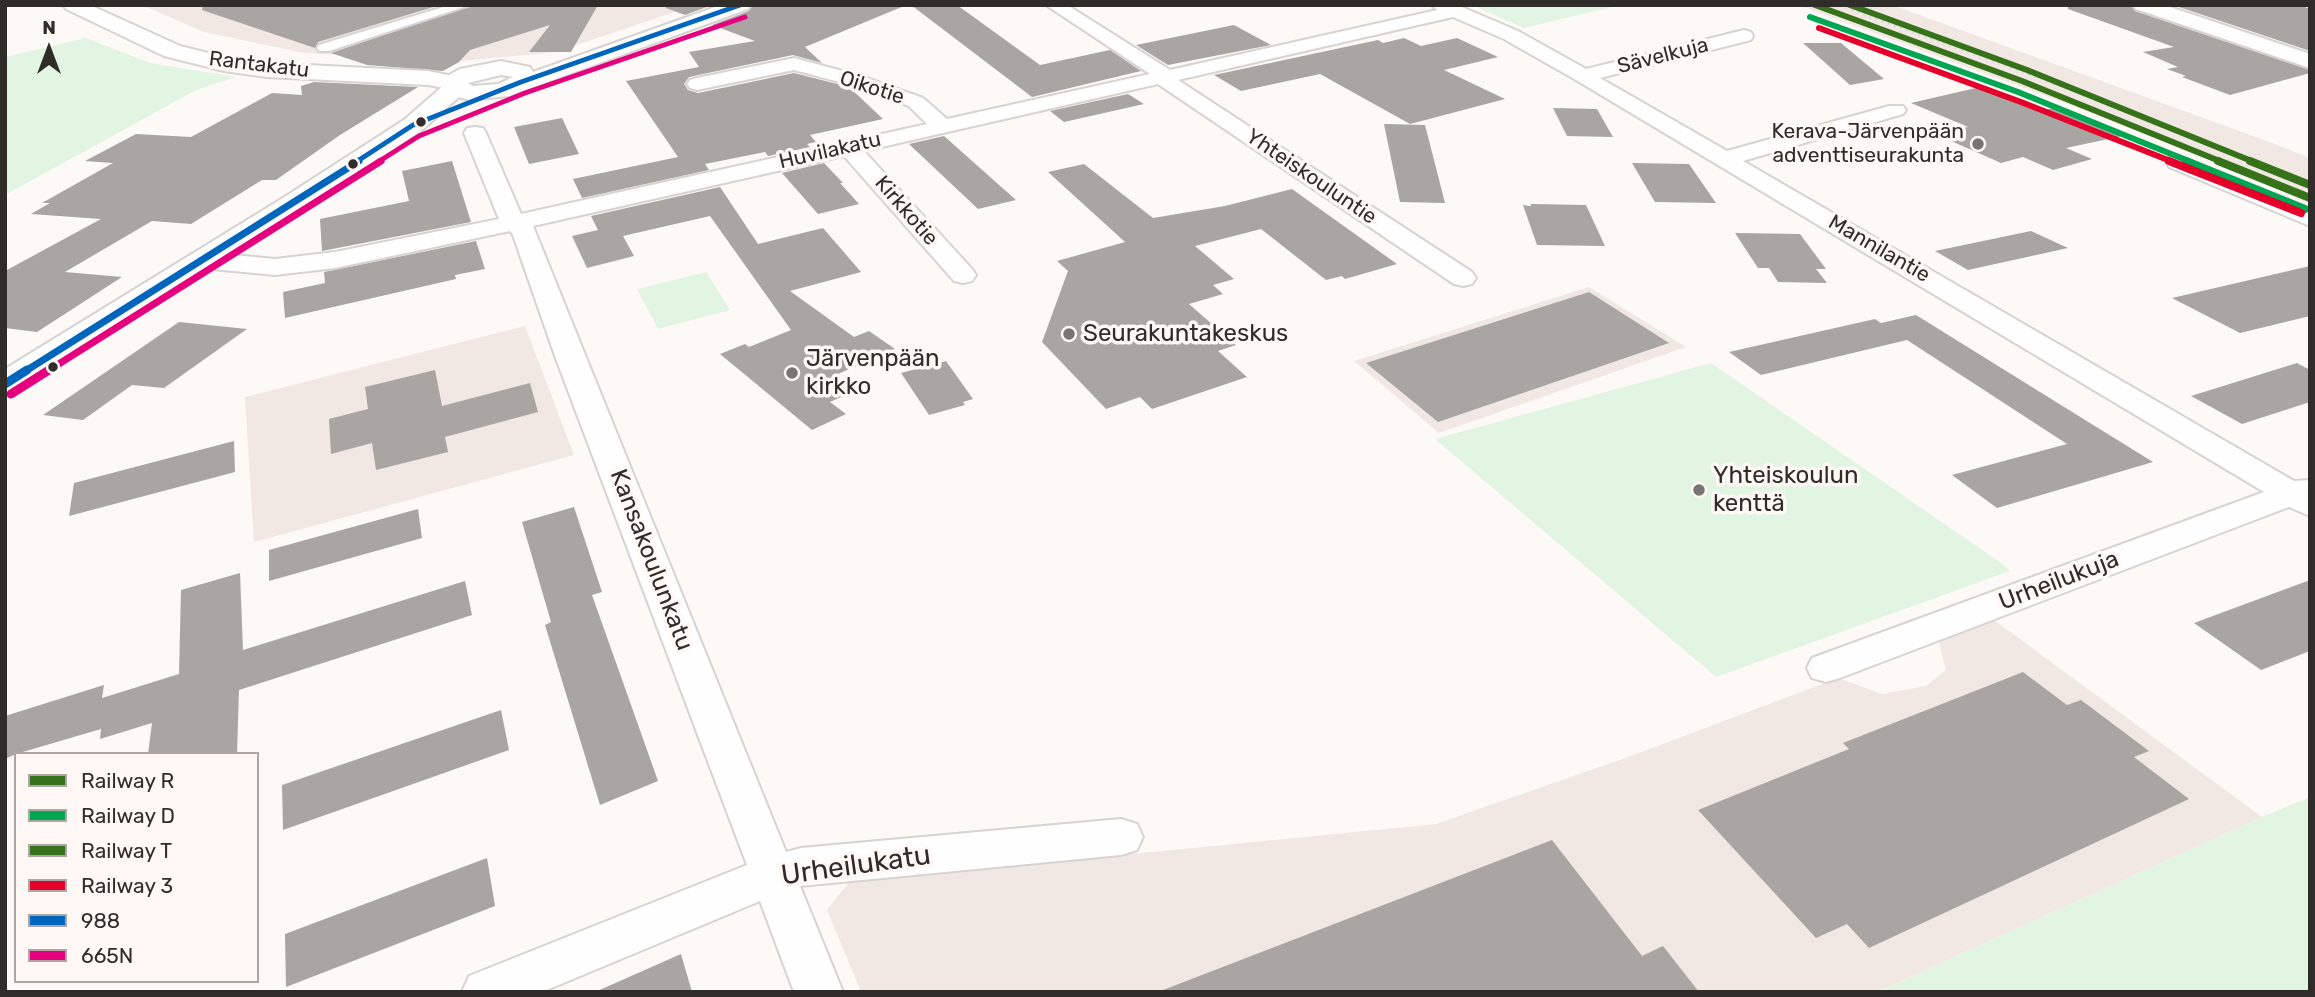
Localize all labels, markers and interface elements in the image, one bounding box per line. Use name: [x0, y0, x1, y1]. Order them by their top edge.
north arrow: [14, 14, 84, 84]
text: N: [42, 16, 56, 39]
street label: Sävelkuja: [1615, 33, 1711, 79]
street label: Rantakatu: [207, 46, 311, 84]
street label: Oikotie: [836, 66, 908, 110]
unlabelled marker: [414, 115, 428, 129]
place label: Kerava-Järvenpään adventtiseurakunta: [1771, 119, 1964, 169]
street label: Yhteiskouluntie: [1241, 124, 1381, 230]
street label: Huvilakatu: [776, 127, 884, 175]
marker: Kerava-Järvenpään adventtiseurakunta: [1970, 136, 1986, 152]
unlabelled marker: [346, 157, 360, 171]
street label: Kirkkotie: [869, 171, 943, 251]
street label: Mannilantie: [1824, 210, 1934, 288]
place label: Seurakuntakeskus: [1083, 320, 1288, 348]
marker: Seurakuntakeskus: [1061, 326, 1077, 342]
place label: Järvenpään kirkko: [806, 345, 940, 401]
unlabelled marker: [46, 360, 60, 374]
marker: Järvenpään kirkko: [784, 365, 800, 381]
place label: Yhteiskoulun kenttä: [1713, 462, 1859, 518]
street label: Kansakoulunkatu: [603, 465, 699, 655]
marker: Yhteiskoulun kenttä: [1691, 482, 1707, 498]
street label: Urheilukuja: [1995, 545, 2123, 617]
legend: [14, 752, 259, 983]
text: Railway R: [81, 768, 174, 793]
text: Railway D: [81, 803, 175, 828]
text: Railway T: [81, 838, 172, 863]
street label: Urheilukatu: [779, 839, 933, 893]
text: Railway 3: [81, 873, 173, 898]
text: 988: [81, 908, 120, 933]
text: 665N: [81, 943, 133, 968]

